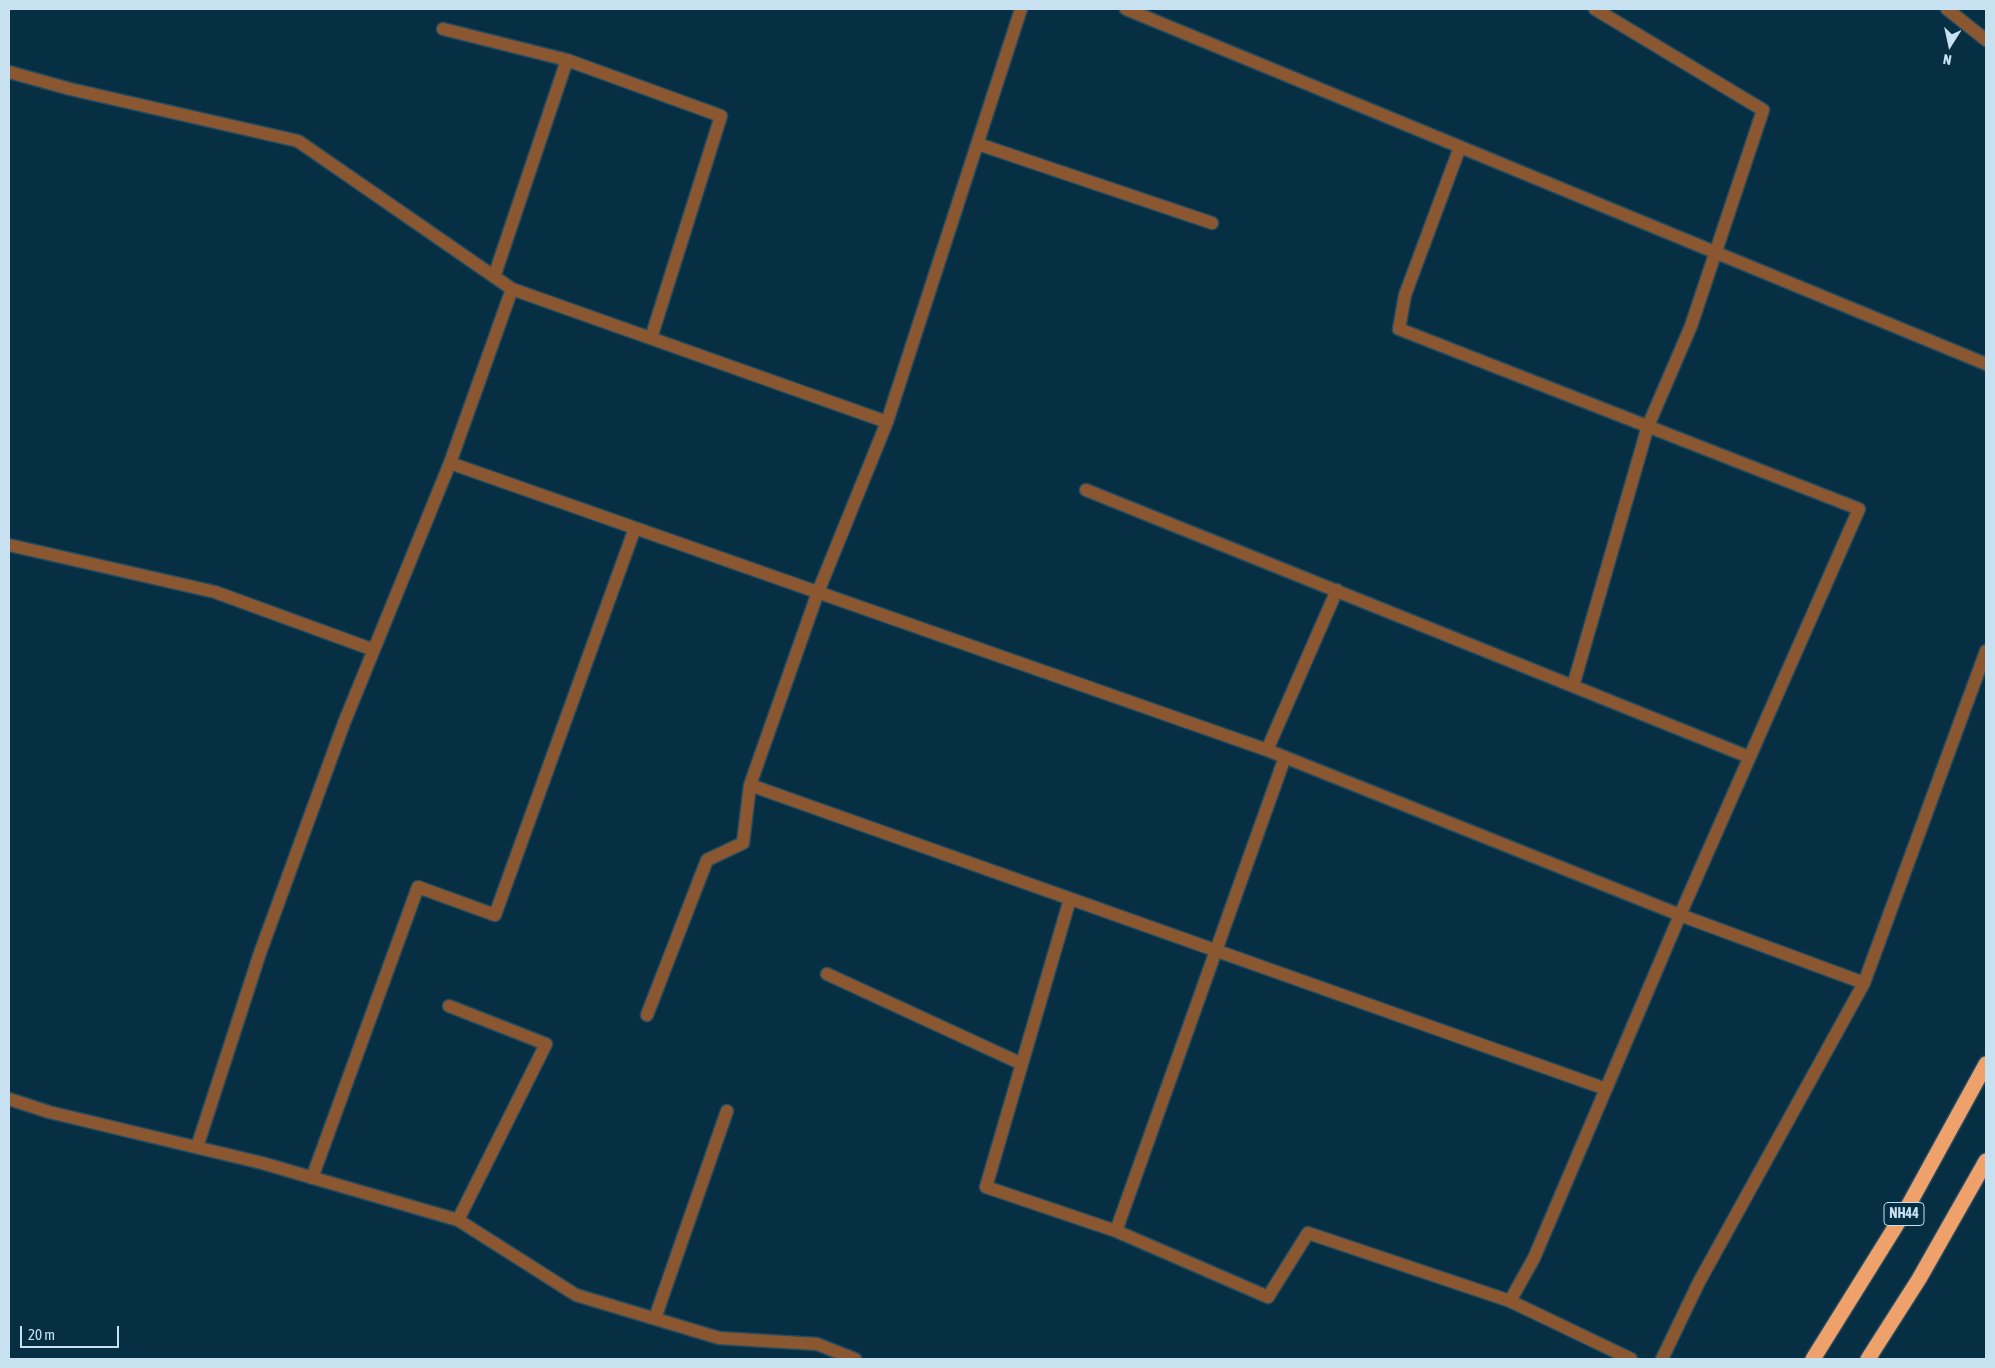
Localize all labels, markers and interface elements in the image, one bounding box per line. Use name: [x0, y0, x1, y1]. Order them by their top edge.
north arrow: [1925, 20, 1975, 70]
text: N: [1942, 51, 1953, 68]
road number: NH44: [1884, 1202, 1924, 1226]
scale bar: [22, 1316, 121, 1348]
text: 20 m: [28, 1326, 55, 1343]

